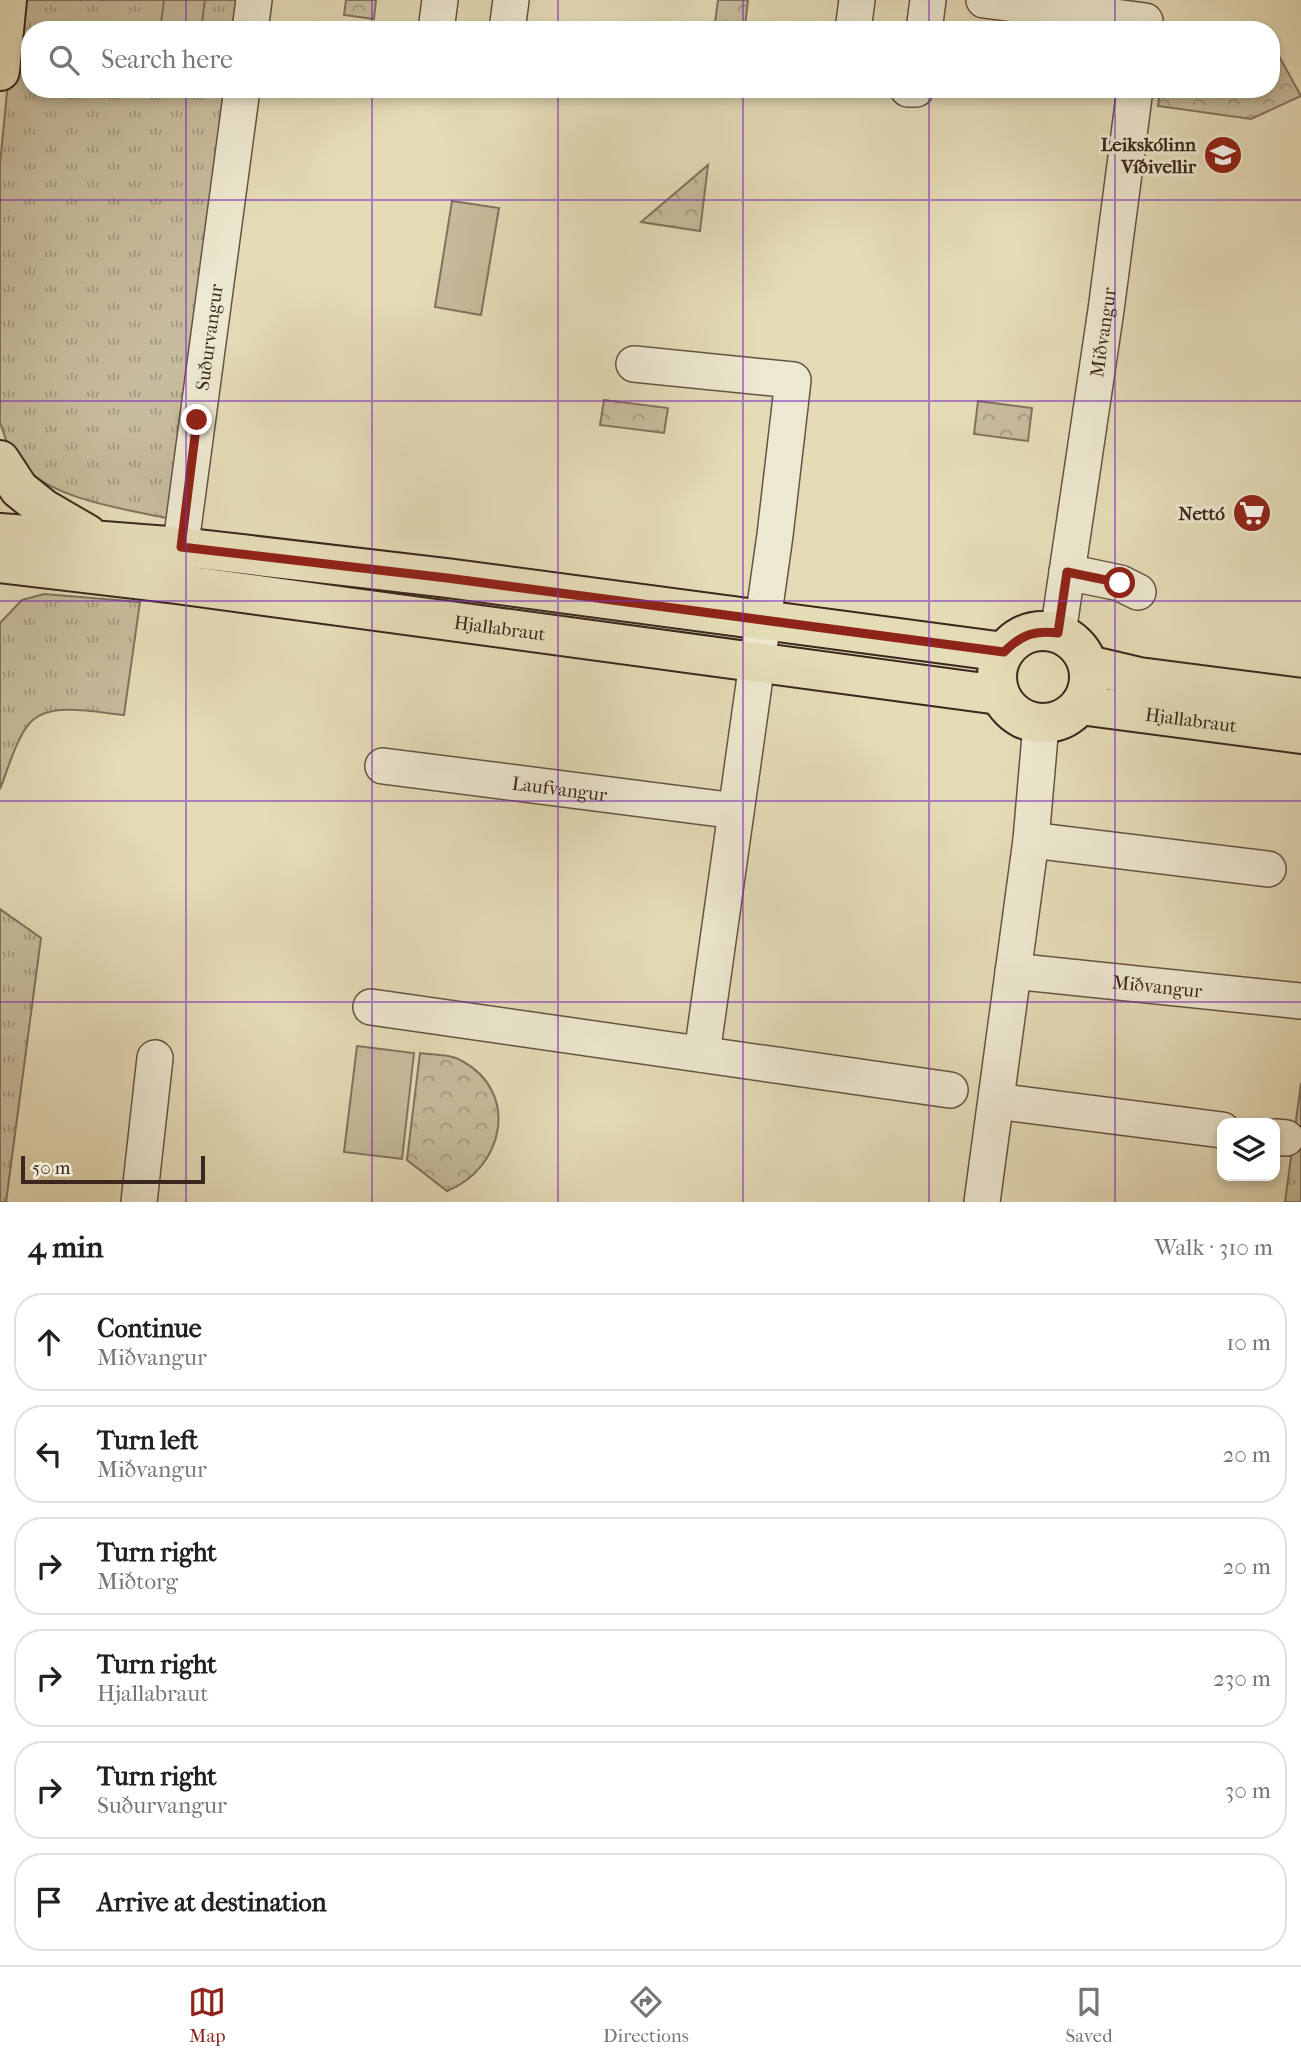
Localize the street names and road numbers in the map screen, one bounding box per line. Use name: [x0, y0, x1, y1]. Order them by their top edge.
street label: Suðurvangur: [192, 282, 228, 392]
street label: Miðvangur: [1086, 285, 1121, 379]
street label: Hjallabraut: [453, 612, 547, 646]
street label: Hjallabraut: [1144, 704, 1238, 737]
street label: Laufvangur: [511, 773, 609, 807]
street label: Miðvangur: [1111, 971, 1204, 1003]

